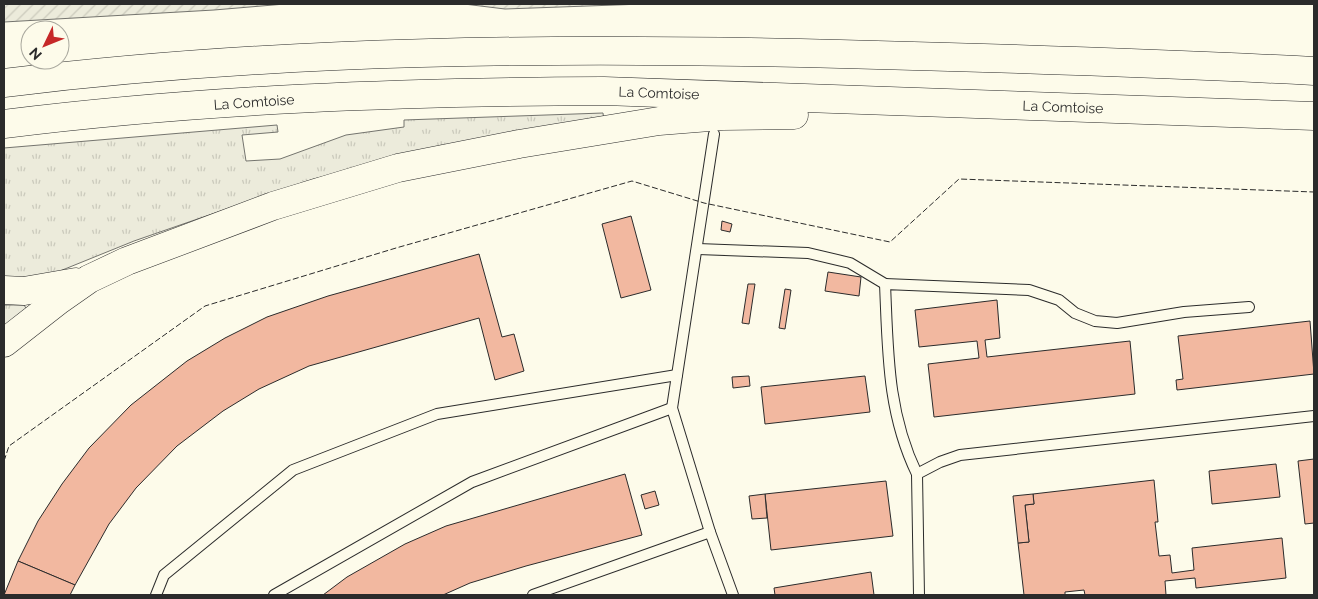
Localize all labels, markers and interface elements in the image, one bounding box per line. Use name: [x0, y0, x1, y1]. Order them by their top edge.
north arrow: [20, 20, 70, 70]
text: N: [26, 45, 45, 63]
street label: La Comtoise: [618, 84, 700, 102]
street label: La Comtoise: [213, 91, 295, 113]
street label: La Comtoise: [1022, 98, 1104, 116]

